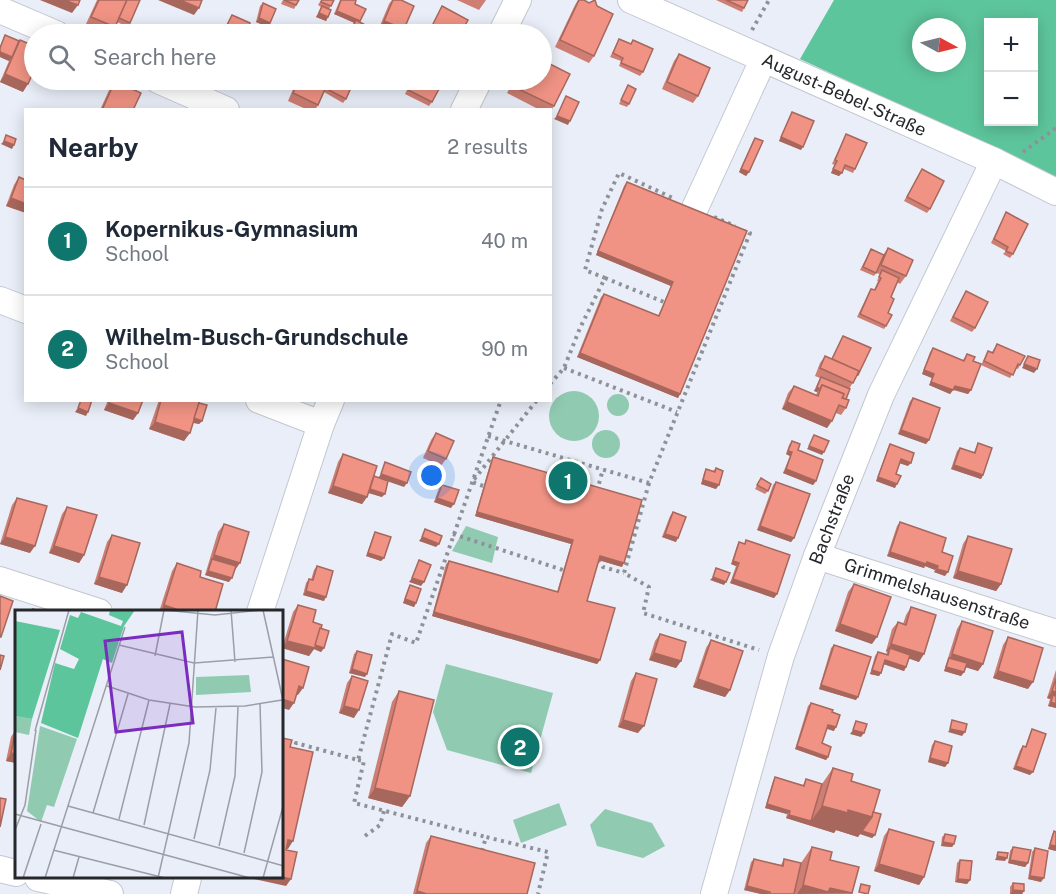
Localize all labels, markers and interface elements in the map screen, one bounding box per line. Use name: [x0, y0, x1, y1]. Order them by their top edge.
north arrow: [912, 18, 966, 72]
map controls: [984, 18, 1038, 126]
button: +: [984, 18, 1038, 72]
search box: [24, 24, 552, 90]
icon: search: [45, 41, 78, 74]
text: Search here: [93, 44, 217, 70]
street label: August-Bebel-Straße: [759, 49, 930, 140]
button: −: [984, 72, 1038, 126]
text: Nearby: [48, 132, 138, 163]
text: 2 results: [447, 135, 528, 159]
text: Kopernikus-Gymnasium: [105, 216, 358, 242]
text: 1: [63, 229, 72, 253]
text: 40 m: [481, 229, 528, 253]
text: School: [105, 242, 169, 266]
text: Wilhelm-Busch-Grundschule: [105, 324, 408, 350]
text: 2: [61, 337, 74, 361]
text: 90 m: [481, 337, 528, 361]
text: School: [105, 350, 169, 374]
pin: 1: [548, 458, 588, 504]
your location: [417, 461, 446, 490]
street label: Bachstraße: [805, 471, 858, 567]
street label: Grimmelshausenstraße: [842, 554, 1033, 634]
inset map: [15, 610, 284, 879]
pin: 2: [500, 724, 540, 770]

